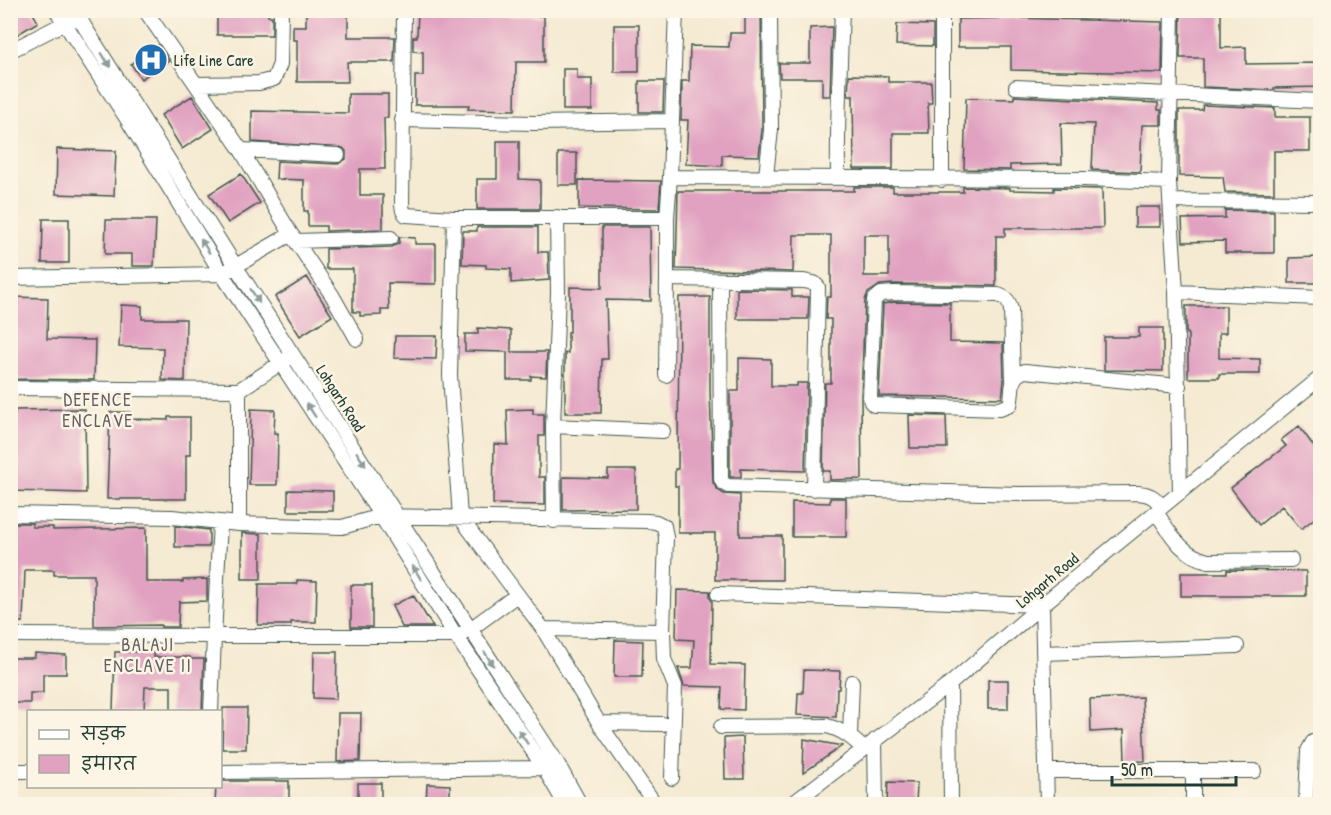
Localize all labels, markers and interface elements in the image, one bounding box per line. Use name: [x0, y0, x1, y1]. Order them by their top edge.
hospital icon: Life Line Care: [133, 42, 169, 78]
place label: Life Line Care: [174, 49, 254, 71]
one-way arrow: [100, 52, 111, 68]
one-way arrow: [199, 238, 210, 254]
one-way arrow: [249, 288, 260, 304]
street label: Lohgarh Road: [311, 360, 371, 436]
district label: DEFENCE ENCLAVE: [62, 387, 134, 433]
one-way arrow: [306, 401, 317, 418]
one-way arrow: [355, 451, 366, 467]
street label: Lohgarh Road: [1011, 547, 1083, 613]
one-way arrow: [411, 566, 423, 582]
district label: BALAJI ENCLAVE II: [104, 632, 192, 678]
one-way arrow: [483, 651, 494, 667]
legend: [27, 710, 222, 788]
text: सड़क: [80, 721, 126, 746]
one-way arrow: [518, 729, 529, 745]
scale bar: [1112, 749, 1236, 787]
text: इमारत: [81, 751, 137, 776]
text: 50 m: [1121, 757, 1153, 782]

